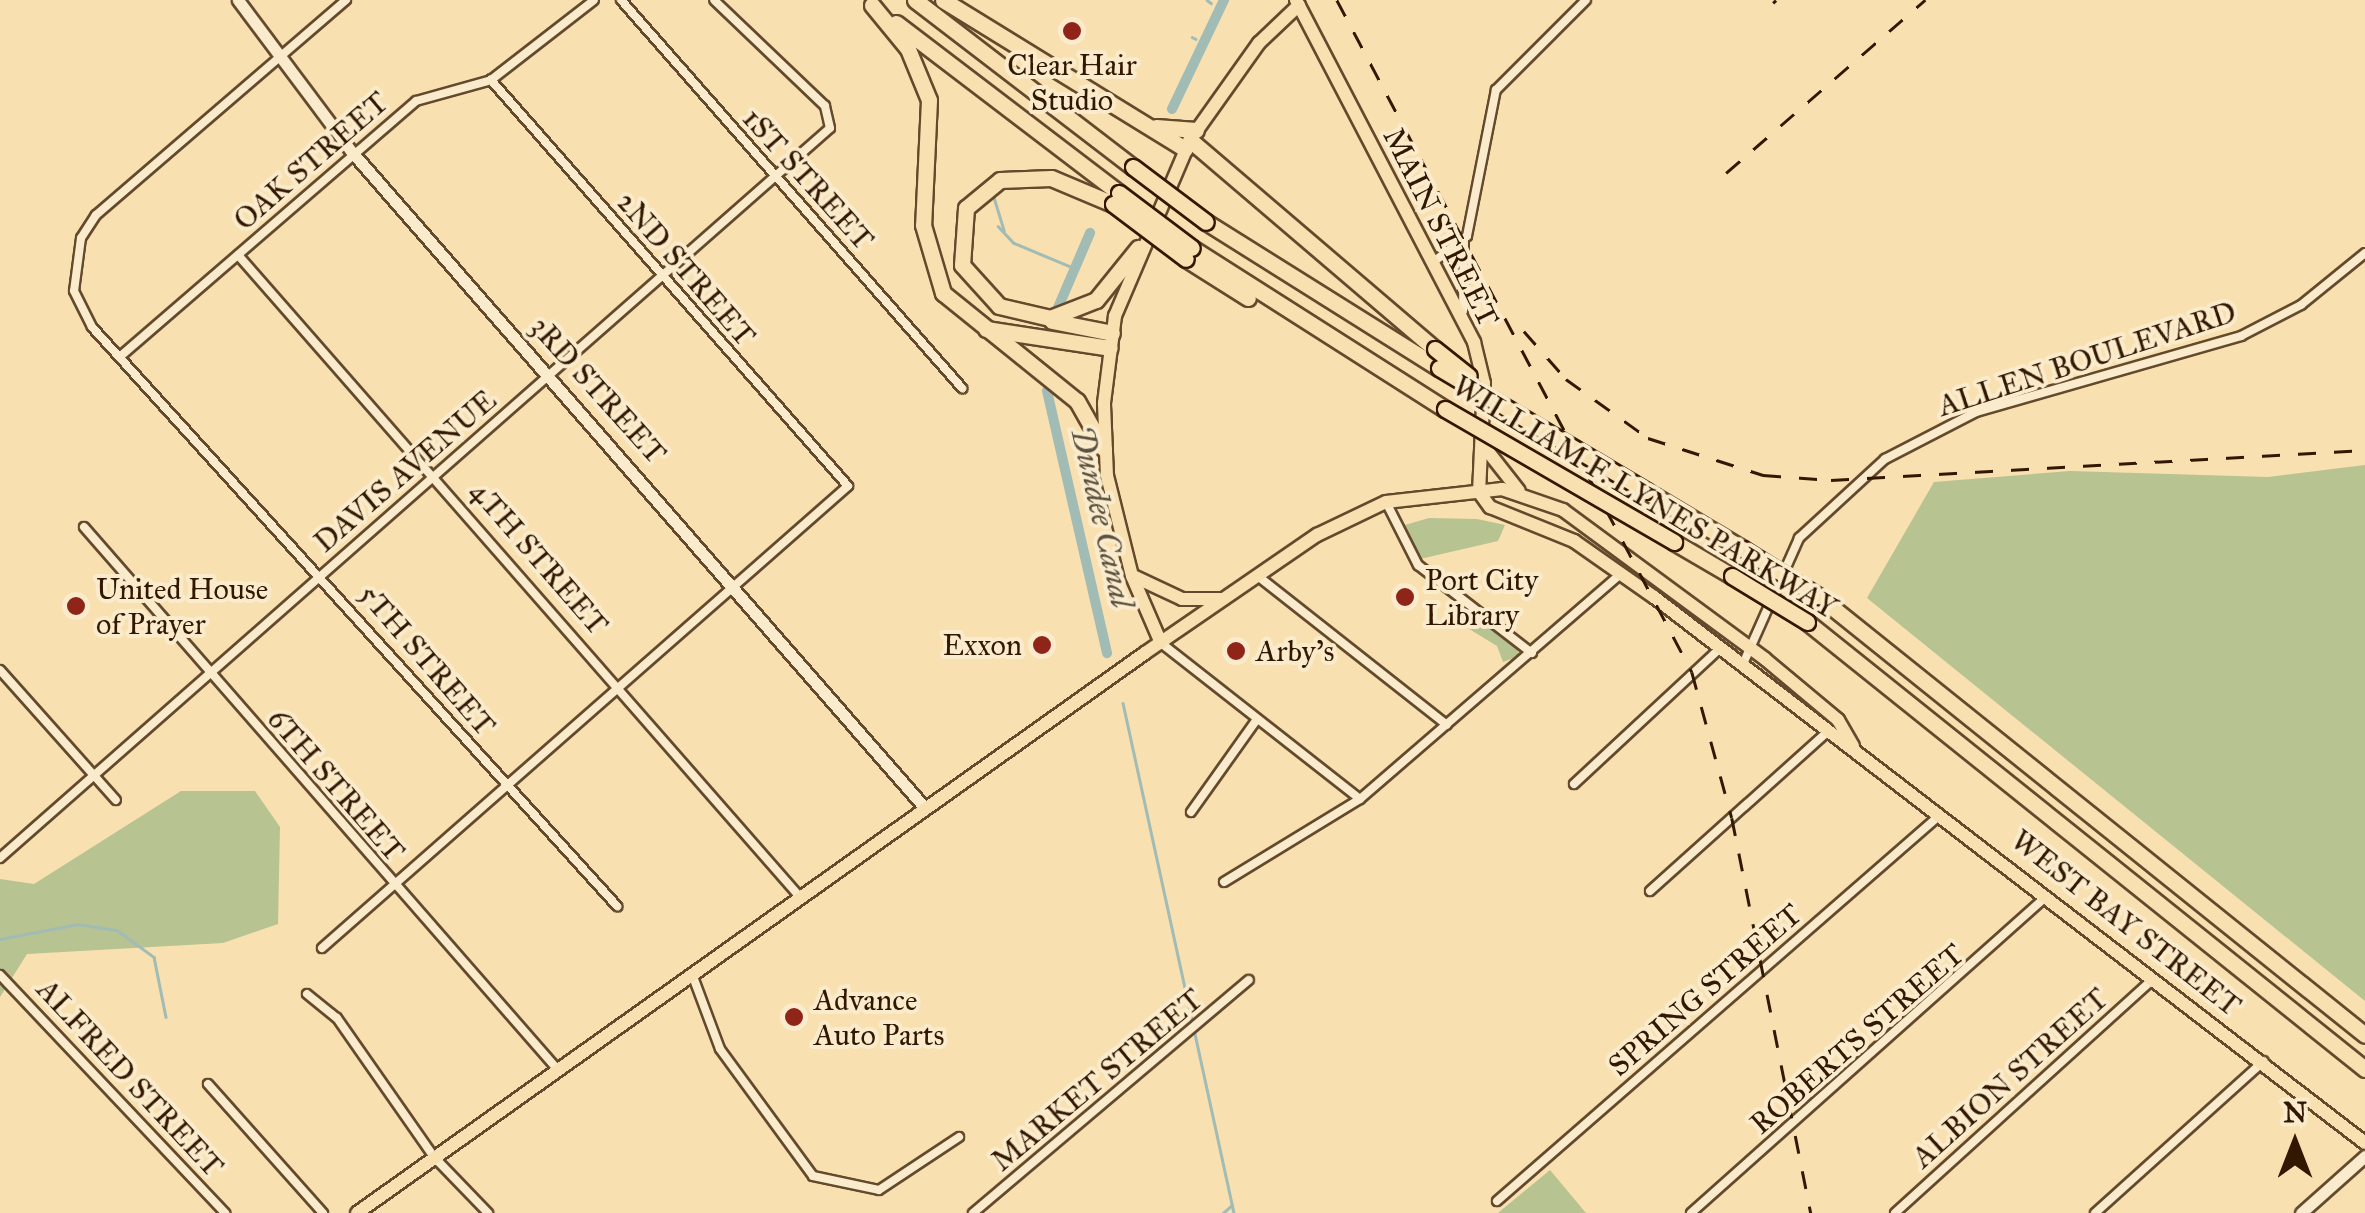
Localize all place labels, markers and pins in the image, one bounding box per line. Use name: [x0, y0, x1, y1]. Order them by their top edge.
marker: Clear Hair Studio: [1061, 20, 1083, 42]
place label: Clear Hair Studio: [1007, 47, 1137, 118]
place label: Port City Library: [1425, 562, 1538, 632]
place label: United House of Prayer: [96, 571, 268, 642]
marker: Port City Library: [1394, 586, 1416, 608]
marker: United House of Prayer: [65, 595, 87, 617]
place label: Exxon: [943, 627, 1022, 663]
place label: Arby's: [1256, 633, 1334, 669]
marker: Exxon: [1031, 634, 1053, 656]
marker: Arby's: [1225, 640, 1247, 662]
place label: Advance Auto Parts: [814, 982, 944, 1052]
marker: Advance Auto Parts: [783, 1006, 805, 1028]

